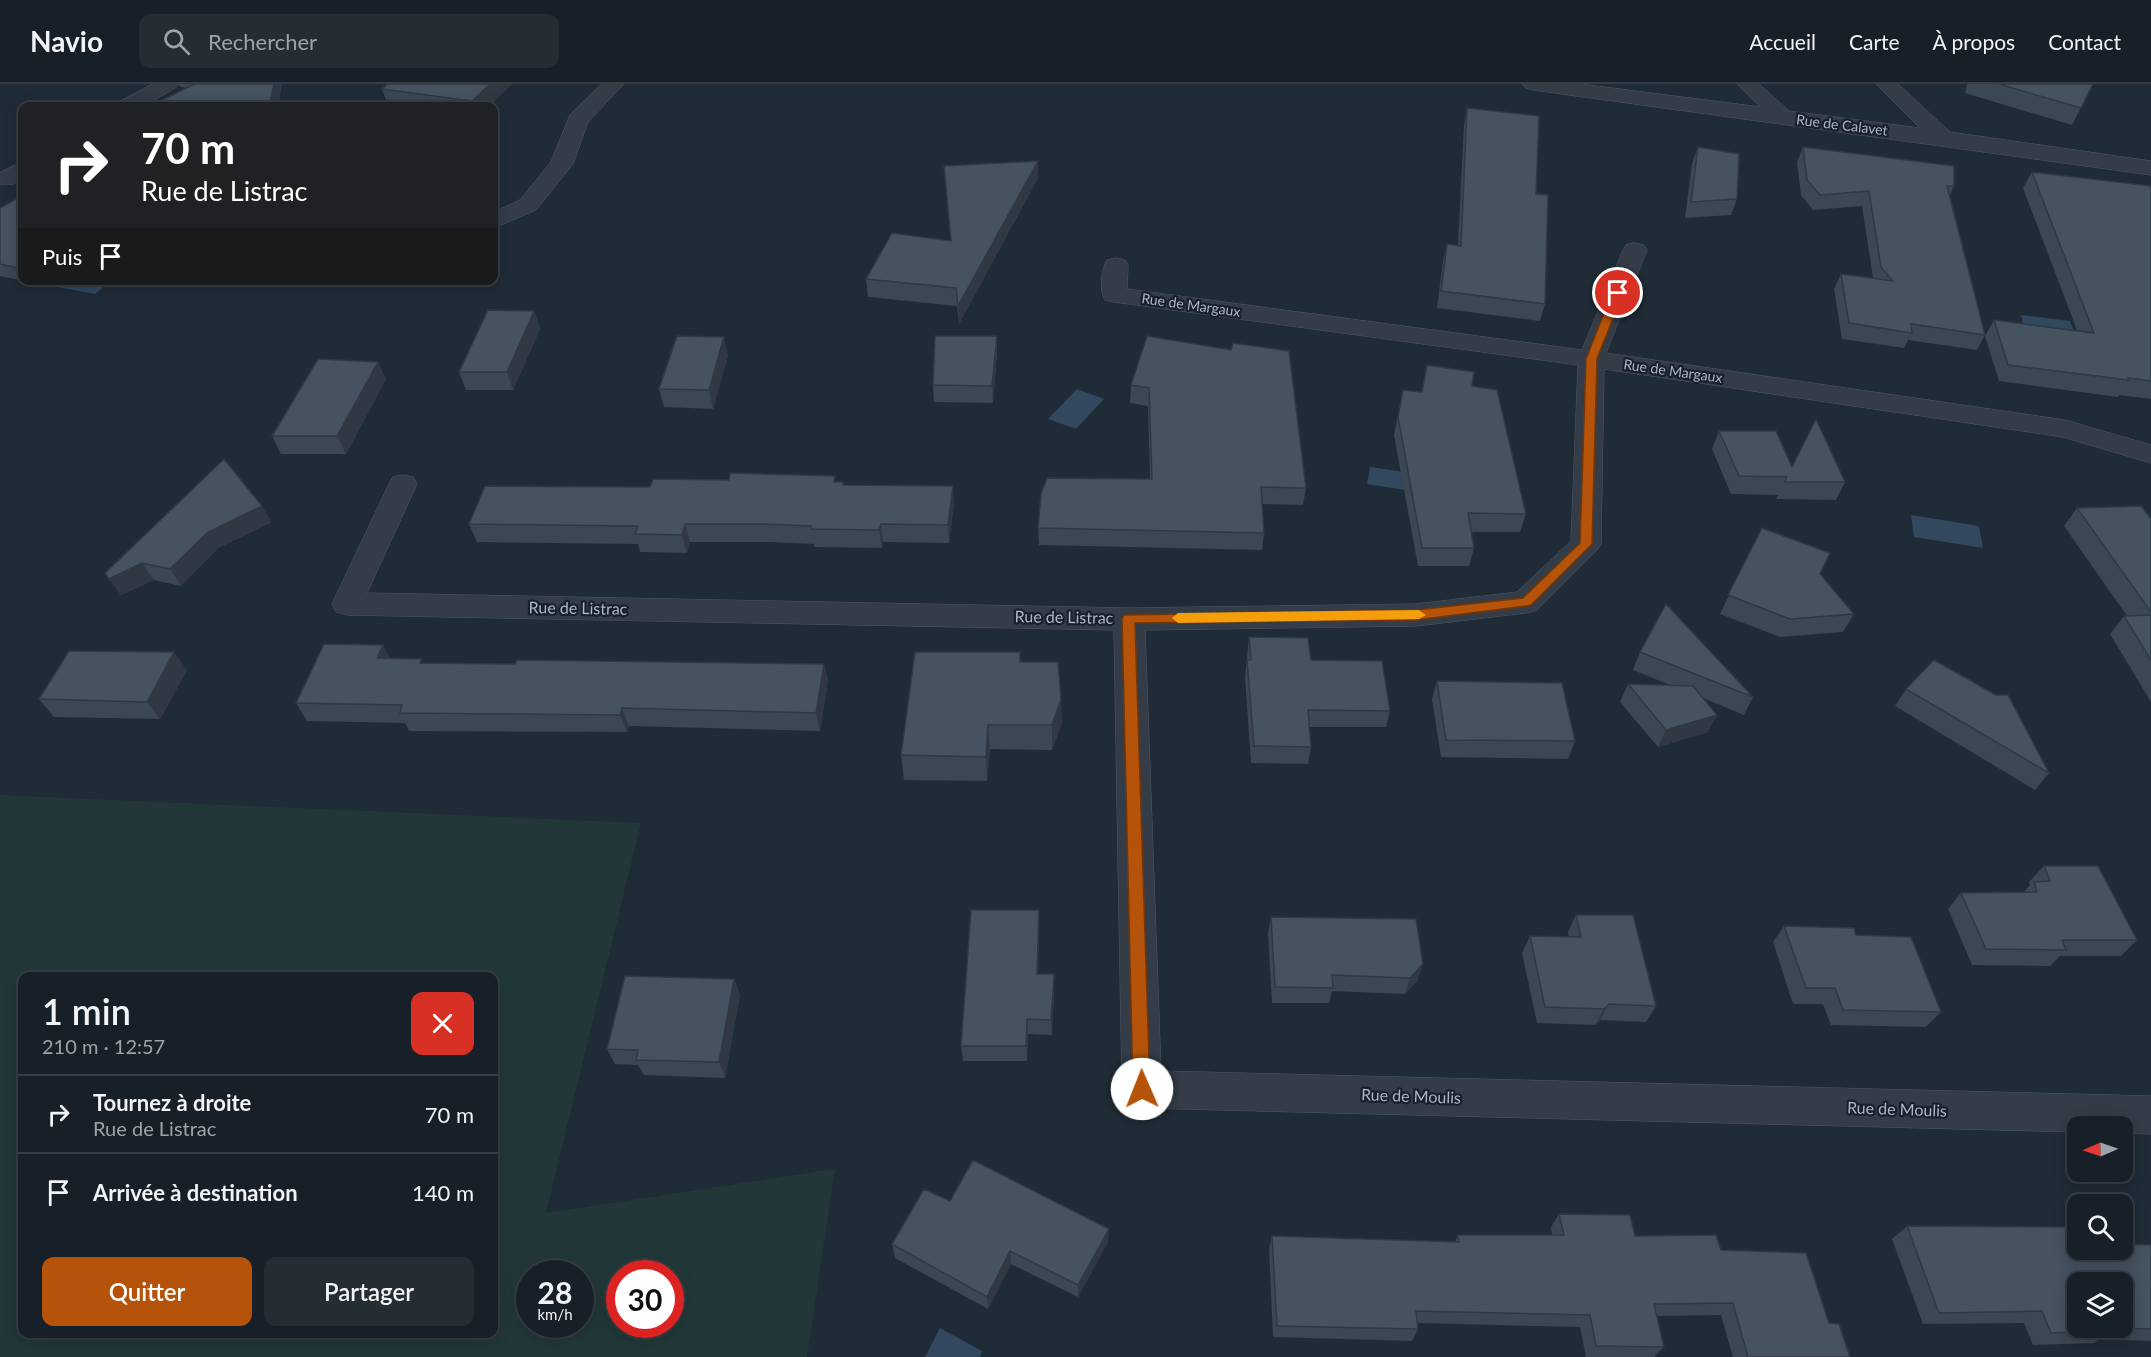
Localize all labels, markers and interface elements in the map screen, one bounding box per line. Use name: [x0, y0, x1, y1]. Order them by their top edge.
search box: [139, 14, 559, 68]
text: Navio: [30, 24, 103, 58]
icon: search: [160, 25, 193, 58]
text: Rechercher: [208, 28, 317, 55]
text: Accueil: [1749, 29, 1816, 54]
text: Carte: [1849, 29, 1900, 54]
text: À propos: [1933, 29, 2015, 54]
text: Contact: [2048, 29, 2121, 54]
street label: Rue de Calavet: [1795, 110, 1889, 139]
text: 70 m: [141, 123, 235, 173]
icon: right: [42, 126, 120, 204]
text: Rue de Listrac: [141, 174, 308, 207]
icon: arrive: [94, 240, 127, 273]
text: Puis: [42, 243, 82, 270]
pin: [1592, 267, 1643, 318]
icon: arrive: [1601, 276, 1634, 309]
street label: Rue de Margaux: [1140, 289, 1242, 320]
street label: Rue de Margaux: [1622, 355, 1724, 386]
street label: Rue de Listrac: [529, 597, 628, 618]
street label: Rue de Listrac: [1015, 606, 1114, 627]
text: 1 min: [42, 989, 131, 1033]
button: close: [411, 992, 474, 1055]
text: 210 m · 12:57: [42, 1034, 165, 1058]
position arrow: [1110, 1057, 1174, 1121]
street label: Rue de Moulis: [1361, 1084, 1461, 1107]
text: Tournez à droite: [93, 1089, 251, 1116]
street label: Rue de Moulis: [1847, 1097, 1947, 1120]
icon: right: [42, 1098, 75, 1131]
text: 70 m: [425, 1101, 474, 1128]
text: Rue de Listrac: [93, 1116, 216, 1140]
north arrow: [2067, 1116, 2133, 1182]
map controls: [2067, 1116, 2133, 1338]
icon: arrive: [42, 1176, 75, 1209]
text: Arrivée à destination: [93, 1179, 298, 1206]
text: 140 m: [412, 1179, 474, 1206]
button: search: [2067, 1194, 2133, 1260]
button: Quitter: [42, 1257, 252, 1326]
button: Partager: [264, 1257, 474, 1326]
speed limit sign: 30: [606, 1260, 684, 1338]
button: layers: [2067, 1272, 2133, 1338]
text: 28: [538, 1274, 572, 1310]
text: km/h: [537, 1305, 573, 1323]

